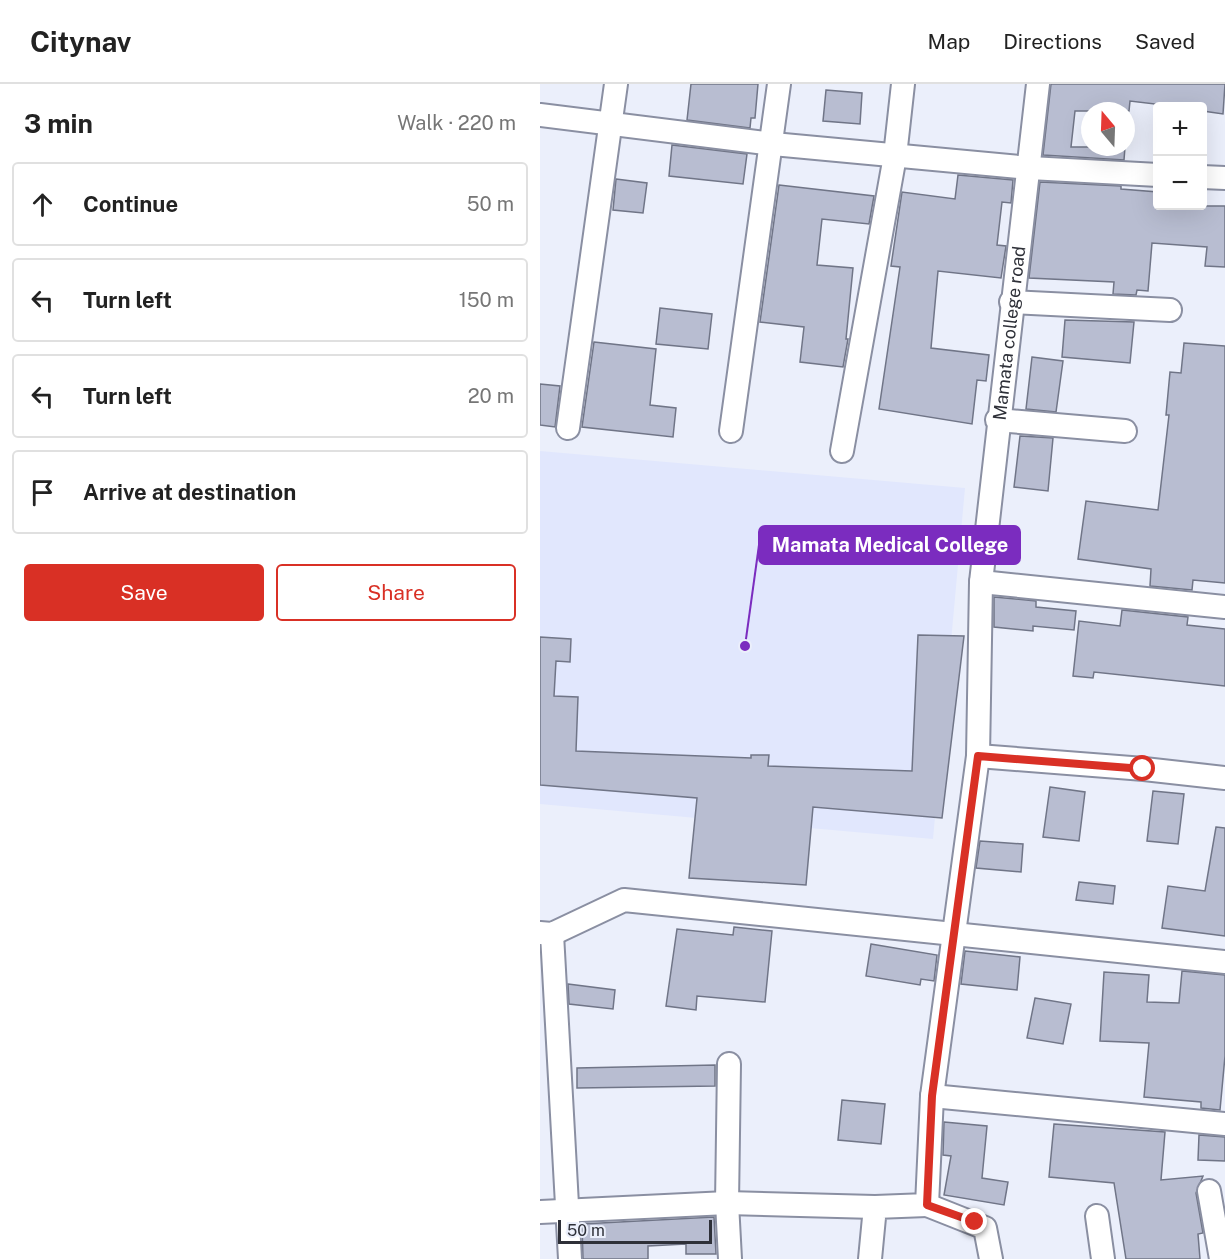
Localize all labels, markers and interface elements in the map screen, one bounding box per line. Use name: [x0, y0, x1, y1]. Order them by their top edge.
text: Citynav: [30, 25, 131, 58]
text: Map: [928, 29, 970, 54]
text: Directions: [1003, 29, 1102, 54]
text: Saved: [1135, 29, 1195, 54]
north arrow: [1081, 102, 1135, 156]
map controls: [1153, 102, 1207, 210]
button: +: [1153, 102, 1207, 156]
text: 3 min: [24, 108, 93, 139]
text: Walk · 220 m: [397, 111, 516, 135]
button: −: [1153, 156, 1207, 210]
icon: ahead: [26, 188, 59, 221]
text: Continue: [83, 191, 178, 217]
text: 50 m: [467, 192, 514, 216]
street label: Mamata college road: [989, 245, 1029, 421]
icon: left: [26, 284, 59, 317]
text: Turn left: [83, 287, 172, 313]
text: 150 m: [459, 288, 514, 312]
icon: left: [26, 380, 59, 413]
text: Turn left: [83, 383, 172, 409]
text: 20 m: [468, 384, 514, 408]
icon: arrive: [26, 476, 59, 509]
text: Arrive at destination: [83, 479, 296, 505]
callout: Mamata Medical College: [759, 526, 1020, 564]
text: Mamata Medical College: [772, 533, 1008, 557]
button: Save: [24, 564, 264, 621]
button: Share: [276, 564, 516, 621]
route start: [1129, 755, 1155, 781]
route end: [961, 1208, 987, 1234]
scale bar: [558, 1217, 712, 1244]
text: 50 m: [567, 1221, 605, 1240]

